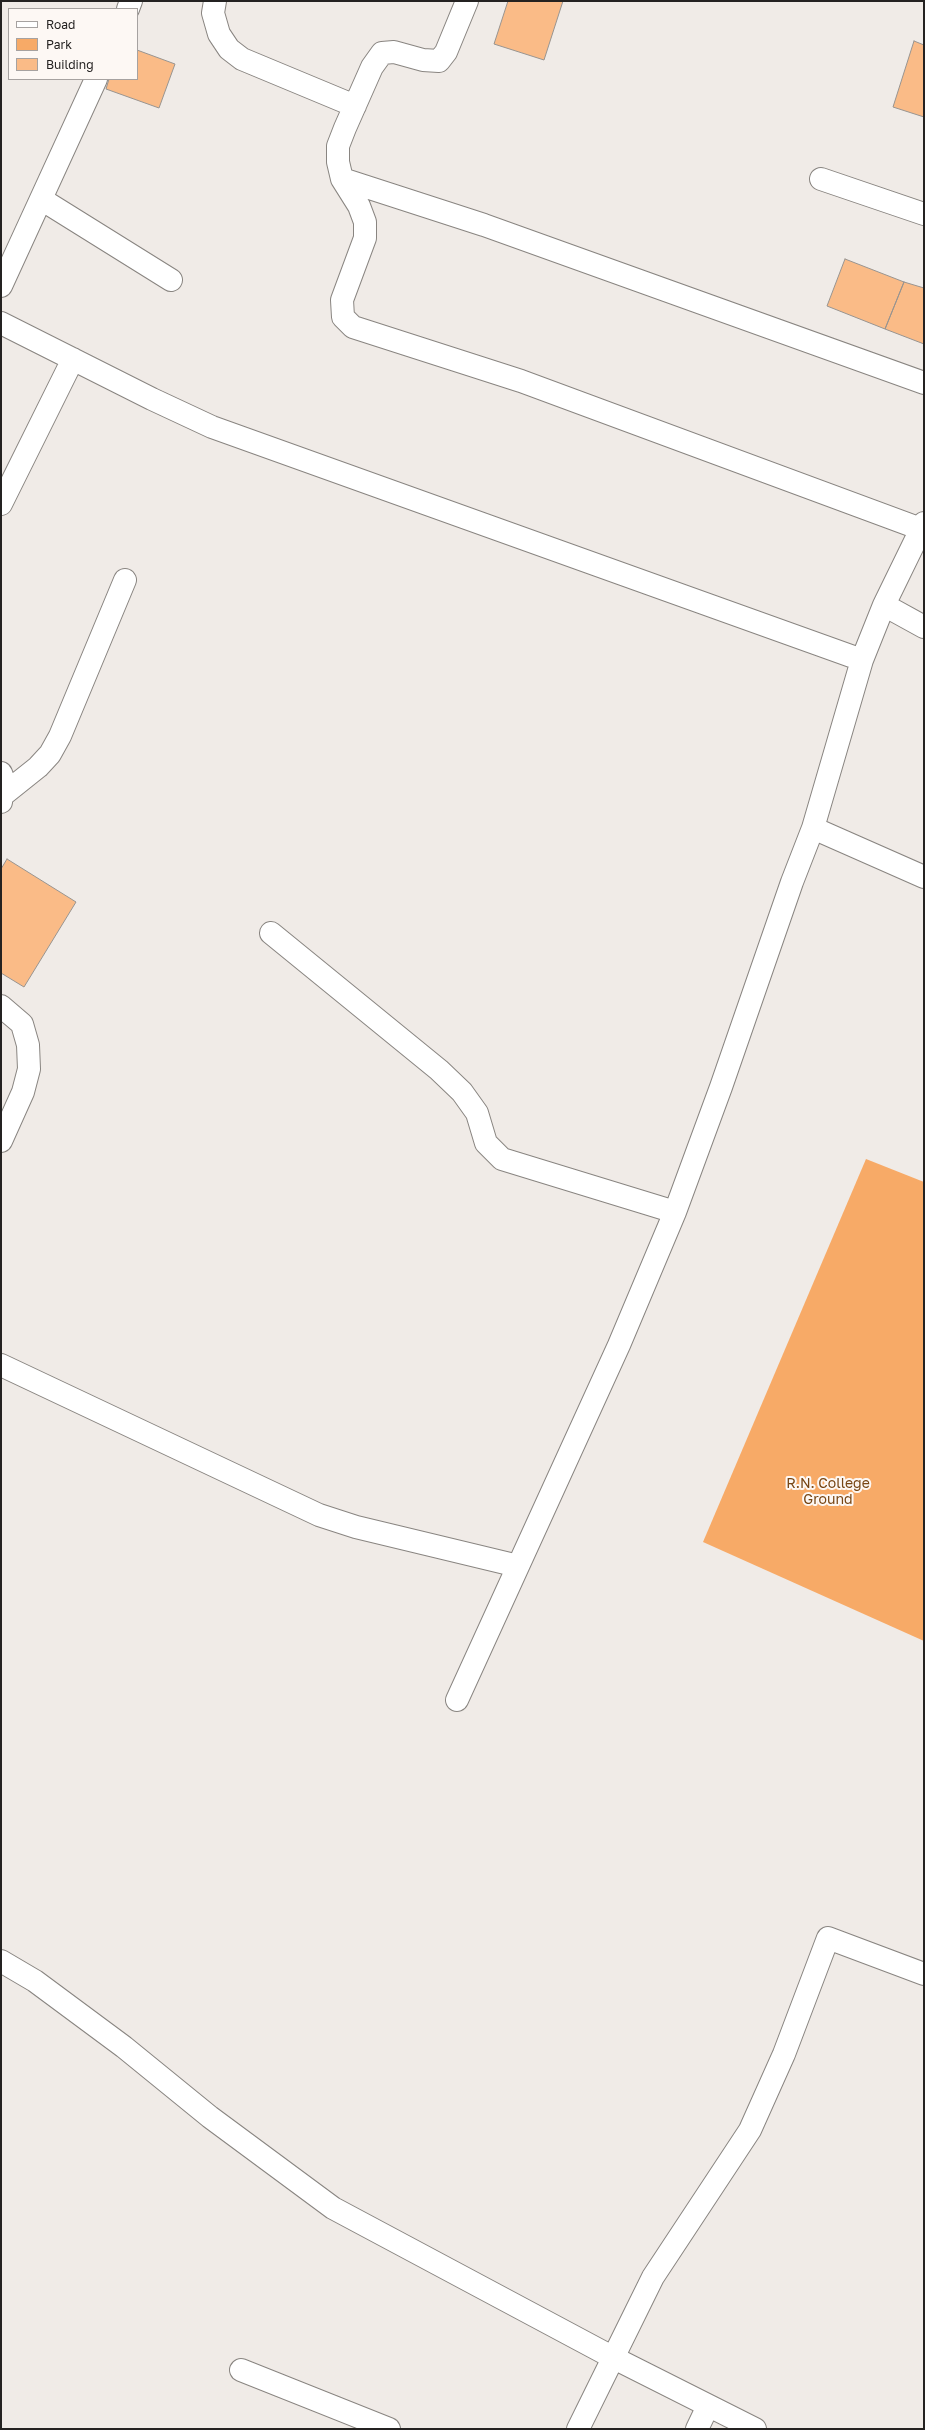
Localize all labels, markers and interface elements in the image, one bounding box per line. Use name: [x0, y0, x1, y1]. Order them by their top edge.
legend: [8, 8, 138, 80]
text: Road: [46, 17, 75, 32]
text: Park: [46, 37, 72, 52]
text: Building: [46, 57, 94, 72]
park label: R.N. College Ground: [786, 1476, 870, 1508]

